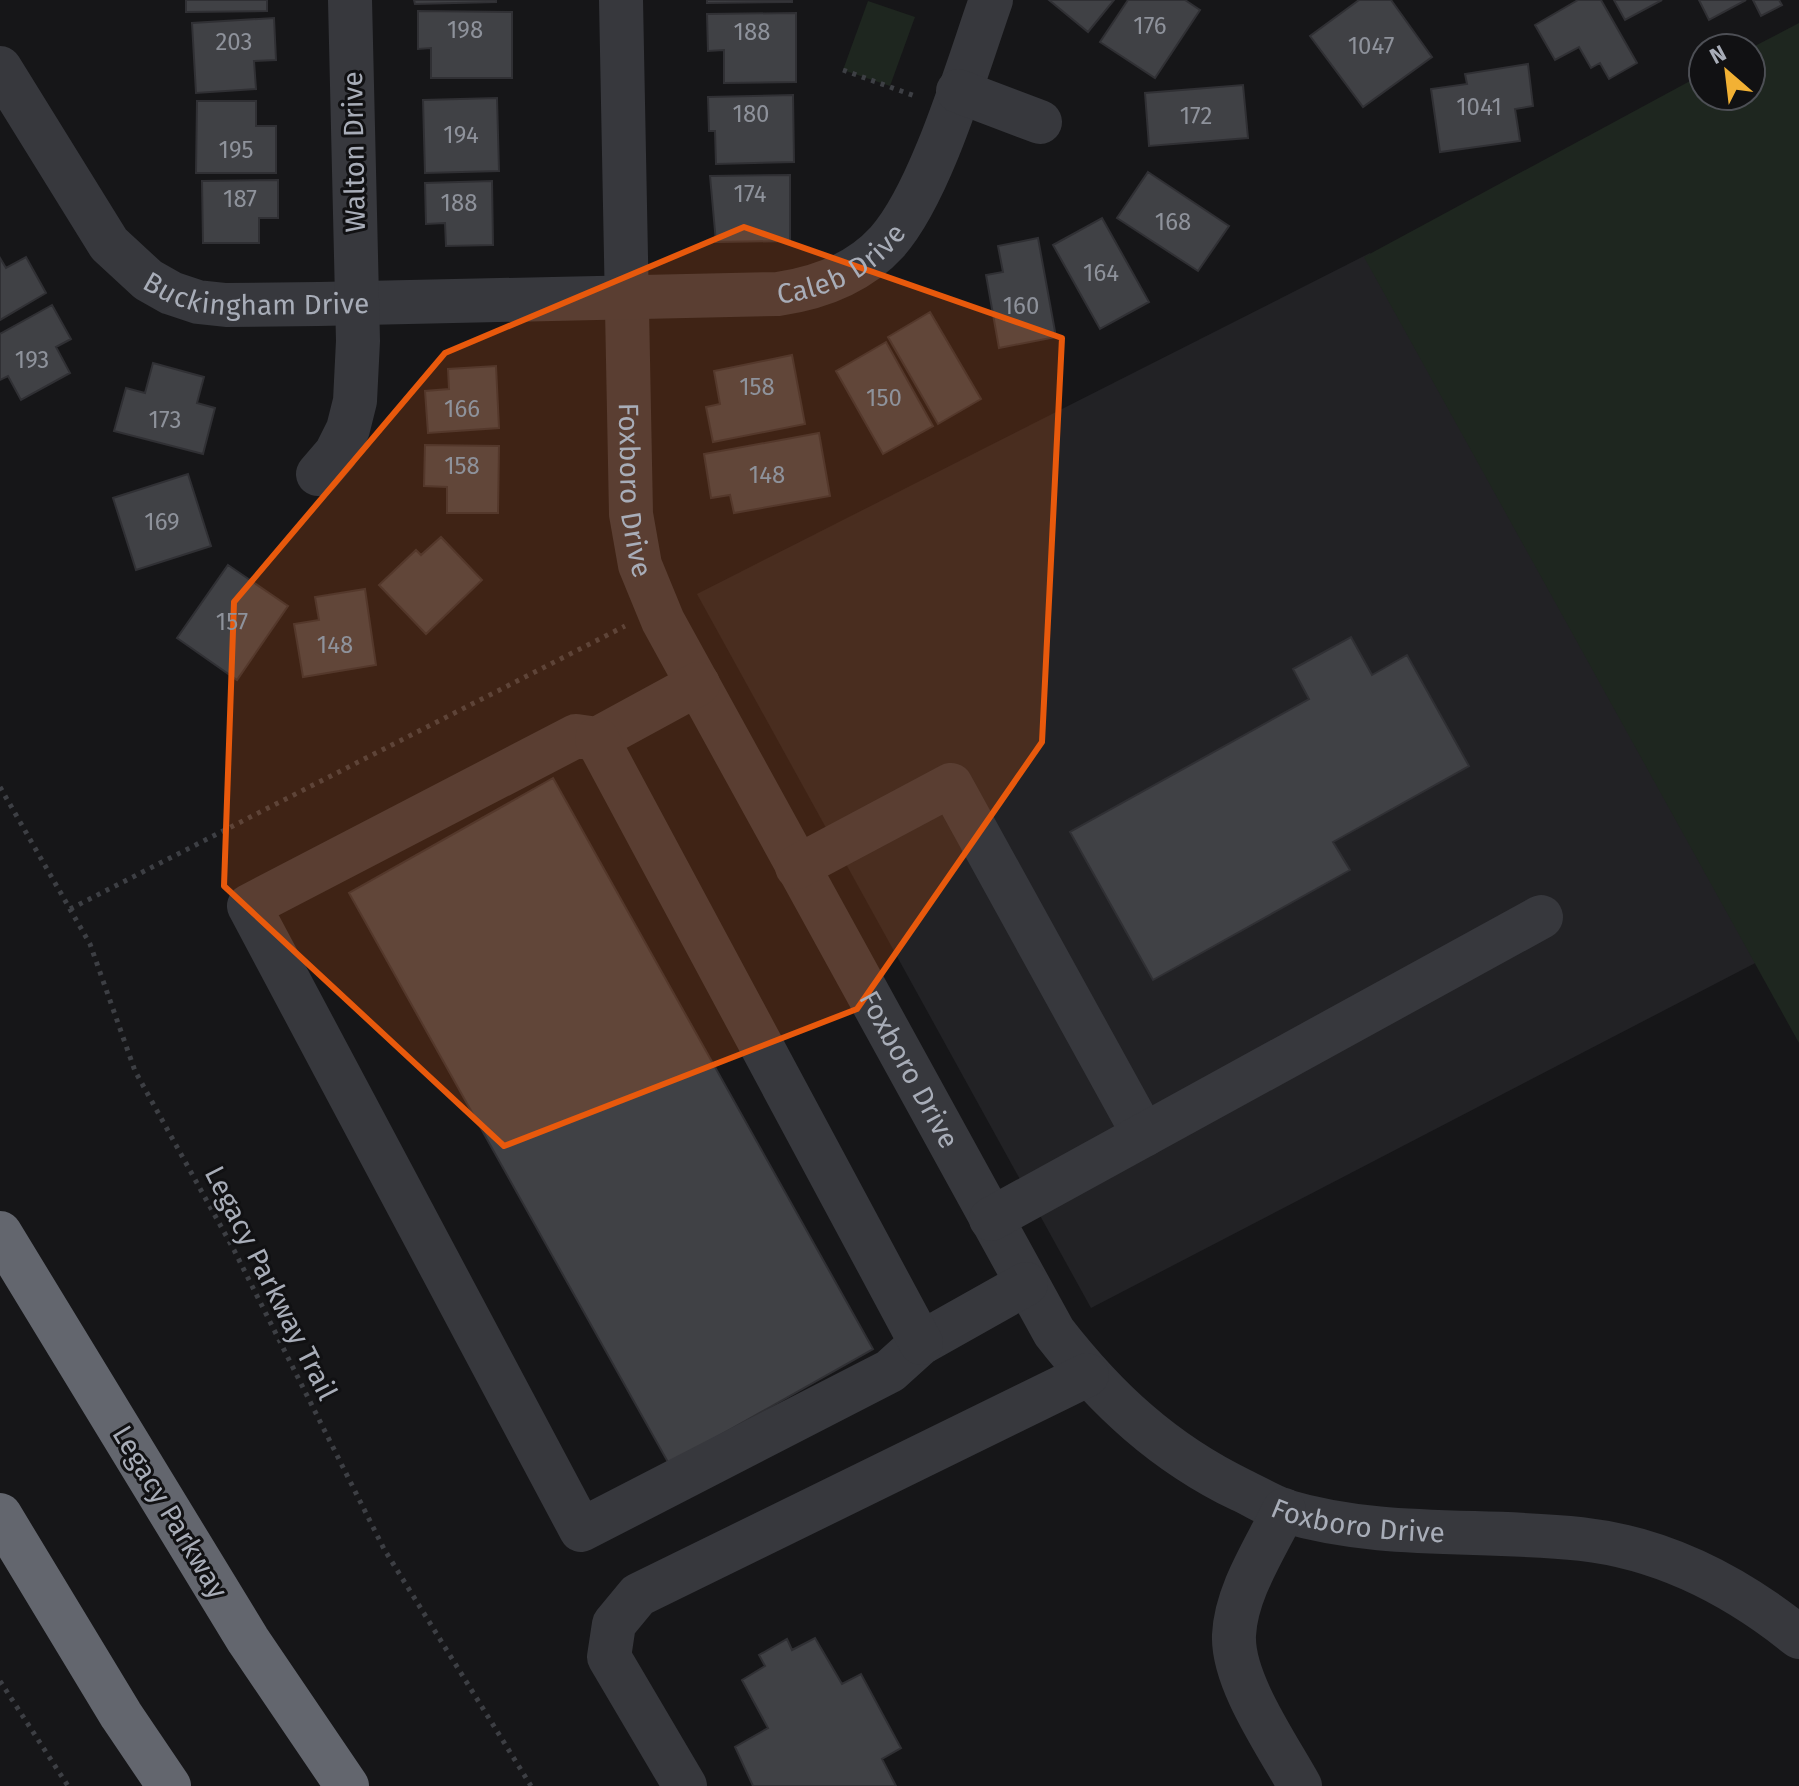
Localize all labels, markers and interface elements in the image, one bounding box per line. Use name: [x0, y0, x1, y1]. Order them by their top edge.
house number: 176: [1133, 12, 1167, 40]
house number: 198: [447, 16, 483, 44]
house number: 188: [734, 18, 770, 46]
house number: 203: [215, 28, 253, 56]
house number: 1047: [1348, 32, 1394, 60]
north arrow: [1687, 32, 1767, 112]
text: N: [1705, 39, 1731, 70]
street label: Walton Drive: [336, 71, 372, 233]
house number: 1041: [1456, 93, 1502, 121]
house number: 180: [732, 100, 770, 128]
house number: 172: [1180, 102, 1212, 130]
house number: 194: [443, 121, 479, 149]
house number: 195: [218, 136, 254, 164]
house number: 174: [734, 180, 767, 208]
house number: 187: [223, 185, 257, 213]
house number: 188: [441, 189, 477, 217]
house number: 168: [1155, 208, 1191, 236]
street label: Caleb Drive: [774, 217, 912, 311]
house number: 164: [1083, 259, 1119, 287]
street label: Buckingham Drive: [138, 264, 370, 322]
house number: 160: [1003, 292, 1039, 320]
house number: 193: [15, 346, 49, 374]
house number: 158: [739, 373, 775, 401]
house number: 150: [866, 384, 902, 412]
house number: 166: [444, 395, 480, 423]
street label: Foxboro Drive: [612, 402, 660, 582]
house number: 173: [149, 406, 181, 434]
house number: 158: [444, 452, 480, 480]
house number: 148: [749, 461, 785, 489]
house number: 169: [144, 508, 180, 536]
house number: 157: [216, 608, 248, 636]
house number: 148: [317, 631, 353, 659]
street label: Foxboro Drive: [853, 985, 966, 1154]
street label: Legacy Parkway Trail: [198, 1161, 344, 1405]
street label: Legacy Parkway: [105, 1420, 235, 1605]
street label: Foxboro Drive: [1266, 1491, 1446, 1549]

